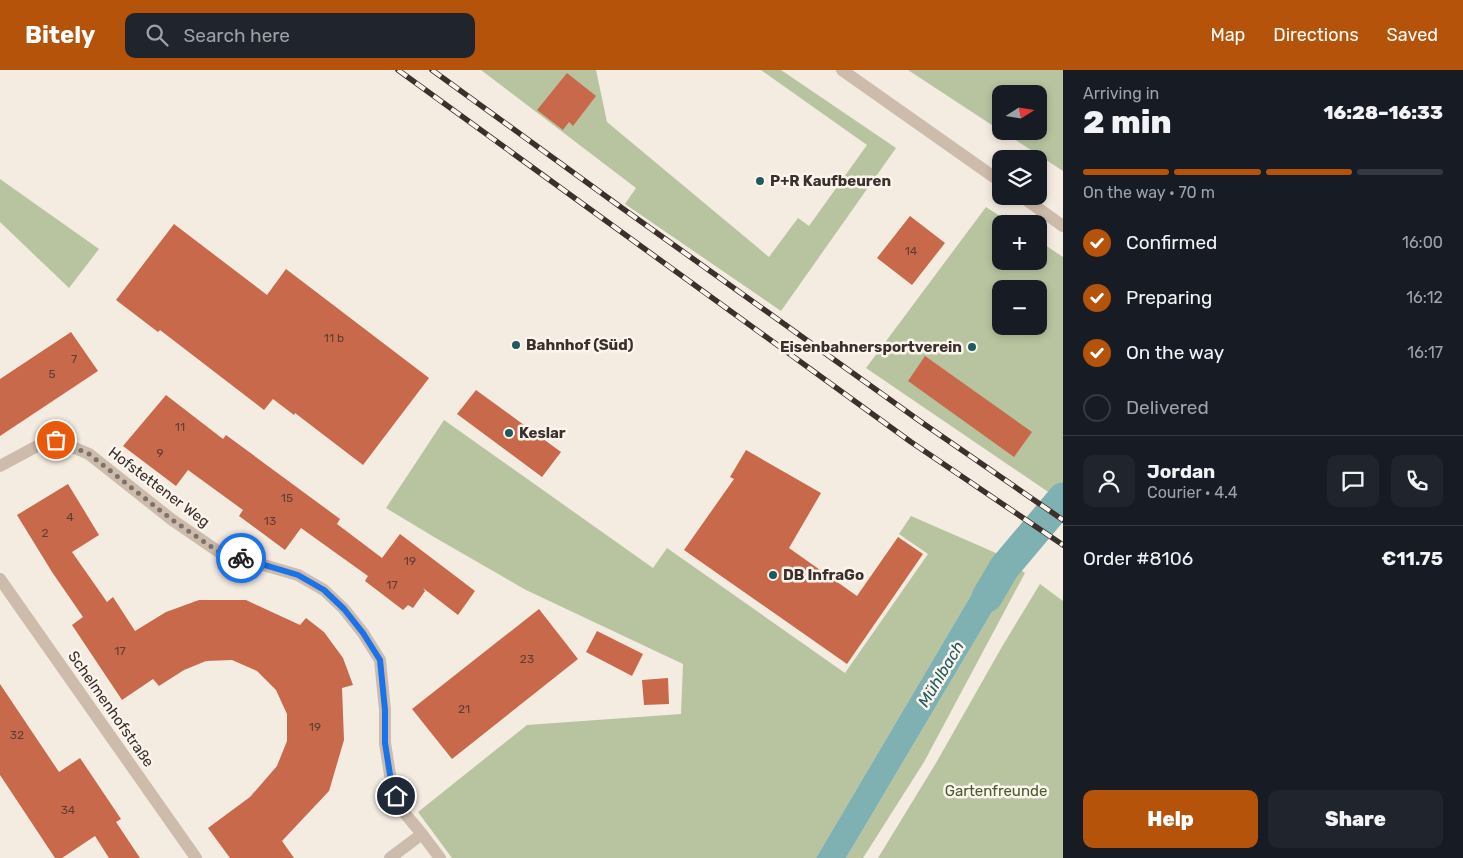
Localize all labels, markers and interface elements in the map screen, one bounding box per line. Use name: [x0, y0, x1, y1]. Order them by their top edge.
search box: [125, 13, 475, 58]
text: Bitely: [25, 21, 95, 49]
icon: search: [143, 21, 171, 49]
text: Search here: [183, 24, 290, 47]
text: Map: [1210, 24, 1245, 46]
text: Directions: [1273, 24, 1359, 46]
text: Saved: [1387, 24, 1438, 46]
text: Arriving in: [1083, 84, 1159, 103]
north arrow: [992, 85, 1048, 140]
map controls: [992, 85, 1047, 335]
text: 16:28–16:33: [1323, 101, 1443, 124]
text: 2 min: [1083, 103, 1172, 141]
button: layers: [992, 150, 1047, 205]
place label: P+R Kaufbeuren: [770, 172, 891, 190]
marker: P+R Kaufbeuren: [754, 175, 766, 187]
text: On the way · 70 m: [1083, 183, 1215, 202]
button: +: [992, 215, 1047, 270]
icon: check: [1083, 229, 1111, 257]
text: Confirmed: [1126, 231, 1217, 254]
text: 16:00: [1402, 233, 1443, 252]
house number: 14: [905, 244, 918, 258]
button: −: [992, 280, 1047, 335]
icon: check: [1083, 284, 1111, 312]
text: Preparing: [1126, 286, 1212, 309]
text: 16:12: [1406, 288, 1443, 307]
house number: 11 b: [324, 331, 344, 345]
place label: Bahnhof (Süd): [526, 336, 634, 354]
place label: Eisenbahnersportverein: [780, 338, 962, 356]
marker: Bahnhof (Süd): [510, 339, 522, 351]
icon: check: [1083, 339, 1111, 367]
marker: Eisenbahnersportverein: [966, 341, 978, 353]
text: On the way: [1126, 341, 1224, 364]
text: 16:17: [1407, 343, 1443, 362]
house number: 7: [71, 352, 77, 366]
house number: 5: [48, 367, 56, 381]
text: Delivered: [1126, 396, 1209, 419]
pin: [35, 419, 77, 461]
house number: 11: [175, 420, 185, 434]
place label: Keslar: [519, 424, 566, 442]
icon: bag: [42, 426, 70, 454]
marker: Keslar: [503, 427, 515, 439]
street label: Hofstettener Weg: [105, 443, 213, 531]
house number: 9: [156, 446, 164, 460]
button: person: [1083, 455, 1135, 507]
button: chat: [1327, 455, 1379, 507]
button: phone: [1391, 455, 1443, 507]
text: Jordan: [1147, 460, 1215, 483]
text: Courier · 4.4: [1147, 483, 1238, 502]
house number: 15: [281, 491, 293, 505]
house number: 4: [66, 510, 74, 524]
house number: 13: [264, 514, 276, 528]
house number: 2: [41, 526, 49, 540]
courier: [216, 533, 266, 583]
icon: bike: [227, 544, 255, 572]
text: Order #8106: [1083, 547, 1193, 570]
text: €11.75: [1381, 547, 1443, 570]
house number: 19: [404, 554, 416, 568]
place label: DB InfraGo: [783, 566, 864, 584]
marker: DB InfraGo: [767, 569, 779, 581]
house number: 17: [386, 578, 398, 592]
water label: Mühlbach: [914, 638, 968, 710]
house number: 17: [114, 644, 126, 658]
street label: Schelmenhofstraße: [64, 647, 158, 771]
house number: 23: [520, 652, 534, 666]
house number: 21: [458, 702, 470, 716]
house number: 19: [309, 720, 321, 734]
house number: 32: [10, 728, 24, 742]
pin: [375, 775, 417, 817]
icon: home: [382, 782, 410, 810]
park label: Gartenfreunde: [945, 782, 1047, 800]
button: Help: [1083, 790, 1258, 848]
button: Share: [1268, 790, 1443, 848]
house number: 34: [61, 803, 76, 817]

